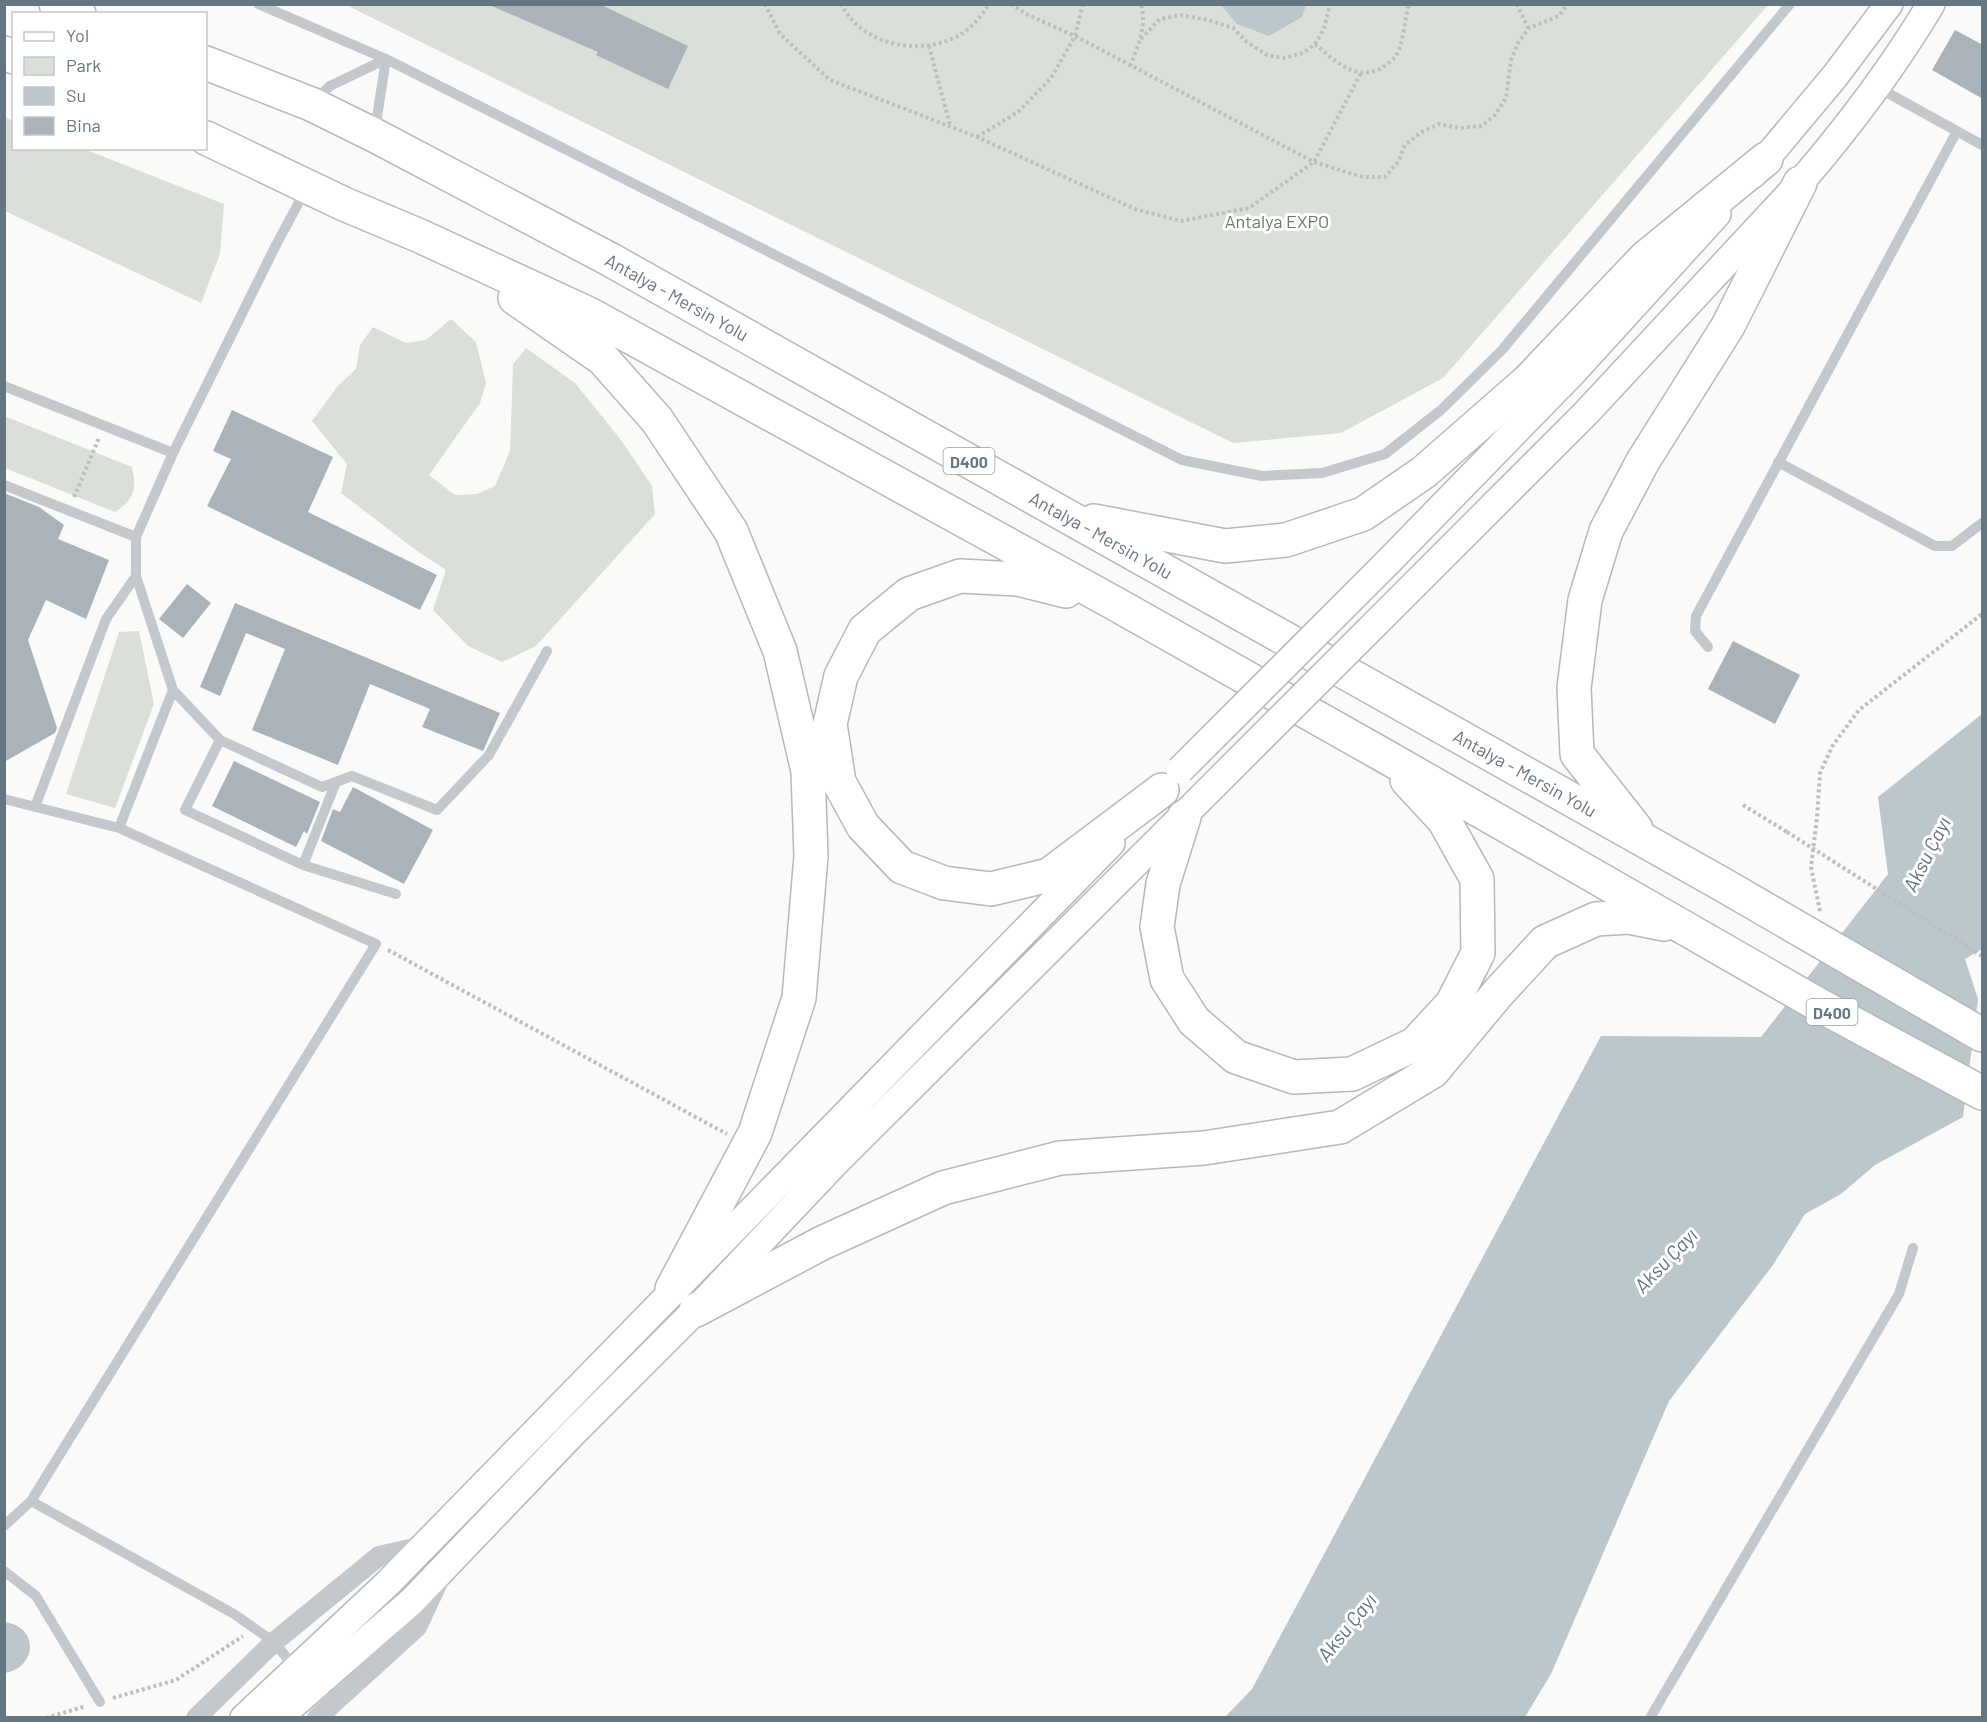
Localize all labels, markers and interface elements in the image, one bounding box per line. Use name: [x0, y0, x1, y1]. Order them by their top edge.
legend: [12, 12, 207, 150]
text: Yol: [66, 24, 89, 46]
text: Park: [66, 54, 101, 76]
text: Su: [66, 84, 86, 106]
text: Bina: [66, 114, 101, 136]
park label: Antalya EXPO: [1225, 210, 1329, 232]
street label: Antalya - Mersin Yolu: [602, 249, 752, 345]
road number: D400: [944, 448, 994, 474]
street label: Antalya - Mersin Yolu: [1026, 487, 1176, 583]
street label: Antalya - Mersin Yolu: [1450, 725, 1600, 821]
water label: Aksu Çayı: [1897, 813, 1955, 895]
road number: D400: [1806, 999, 1858, 1025]
water label: Aksu Çayı: [1628, 1223, 1702, 1297]
water label: Aksu Çayı: [1311, 1588, 1381, 1666]

